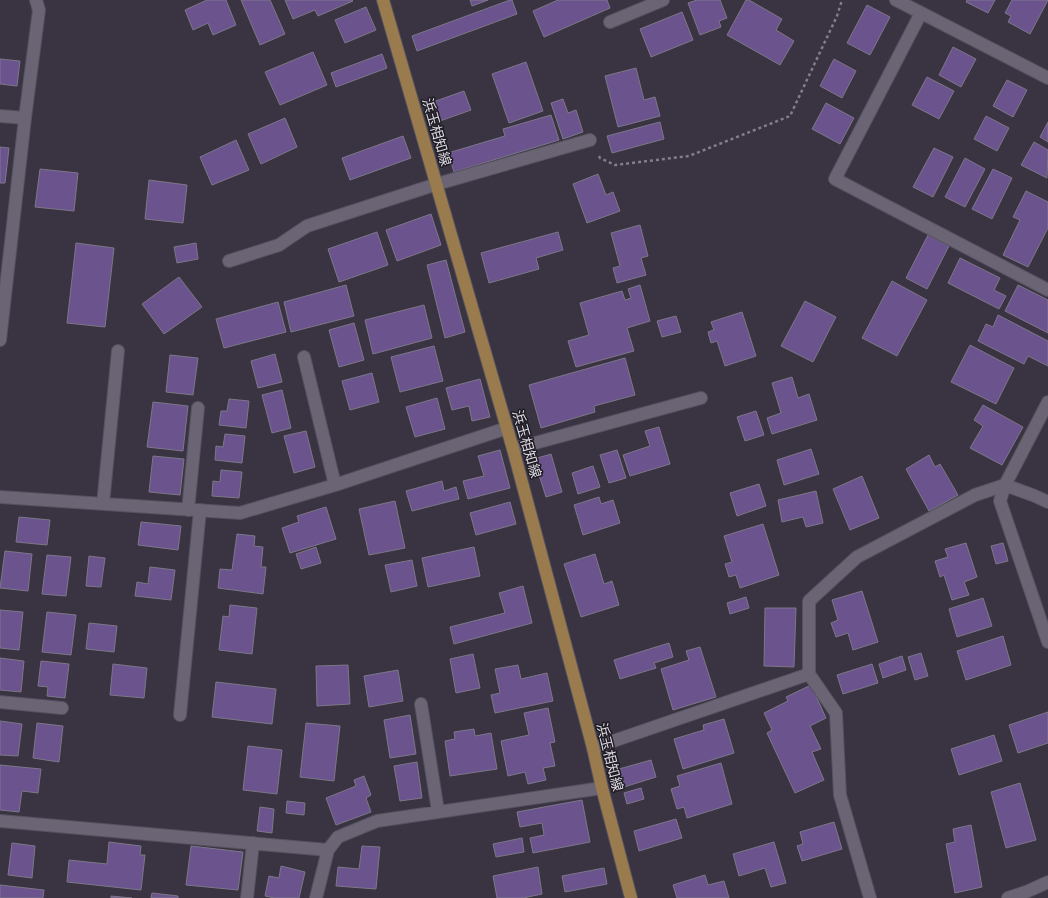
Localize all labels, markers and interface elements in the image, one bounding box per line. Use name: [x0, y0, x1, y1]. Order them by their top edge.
street label: 浜玉相知線: [419, 96, 454, 168]
street label: 浜玉相知線: [509, 408, 544, 480]
street label: 浜玉相知線: [593, 721, 626, 793]

